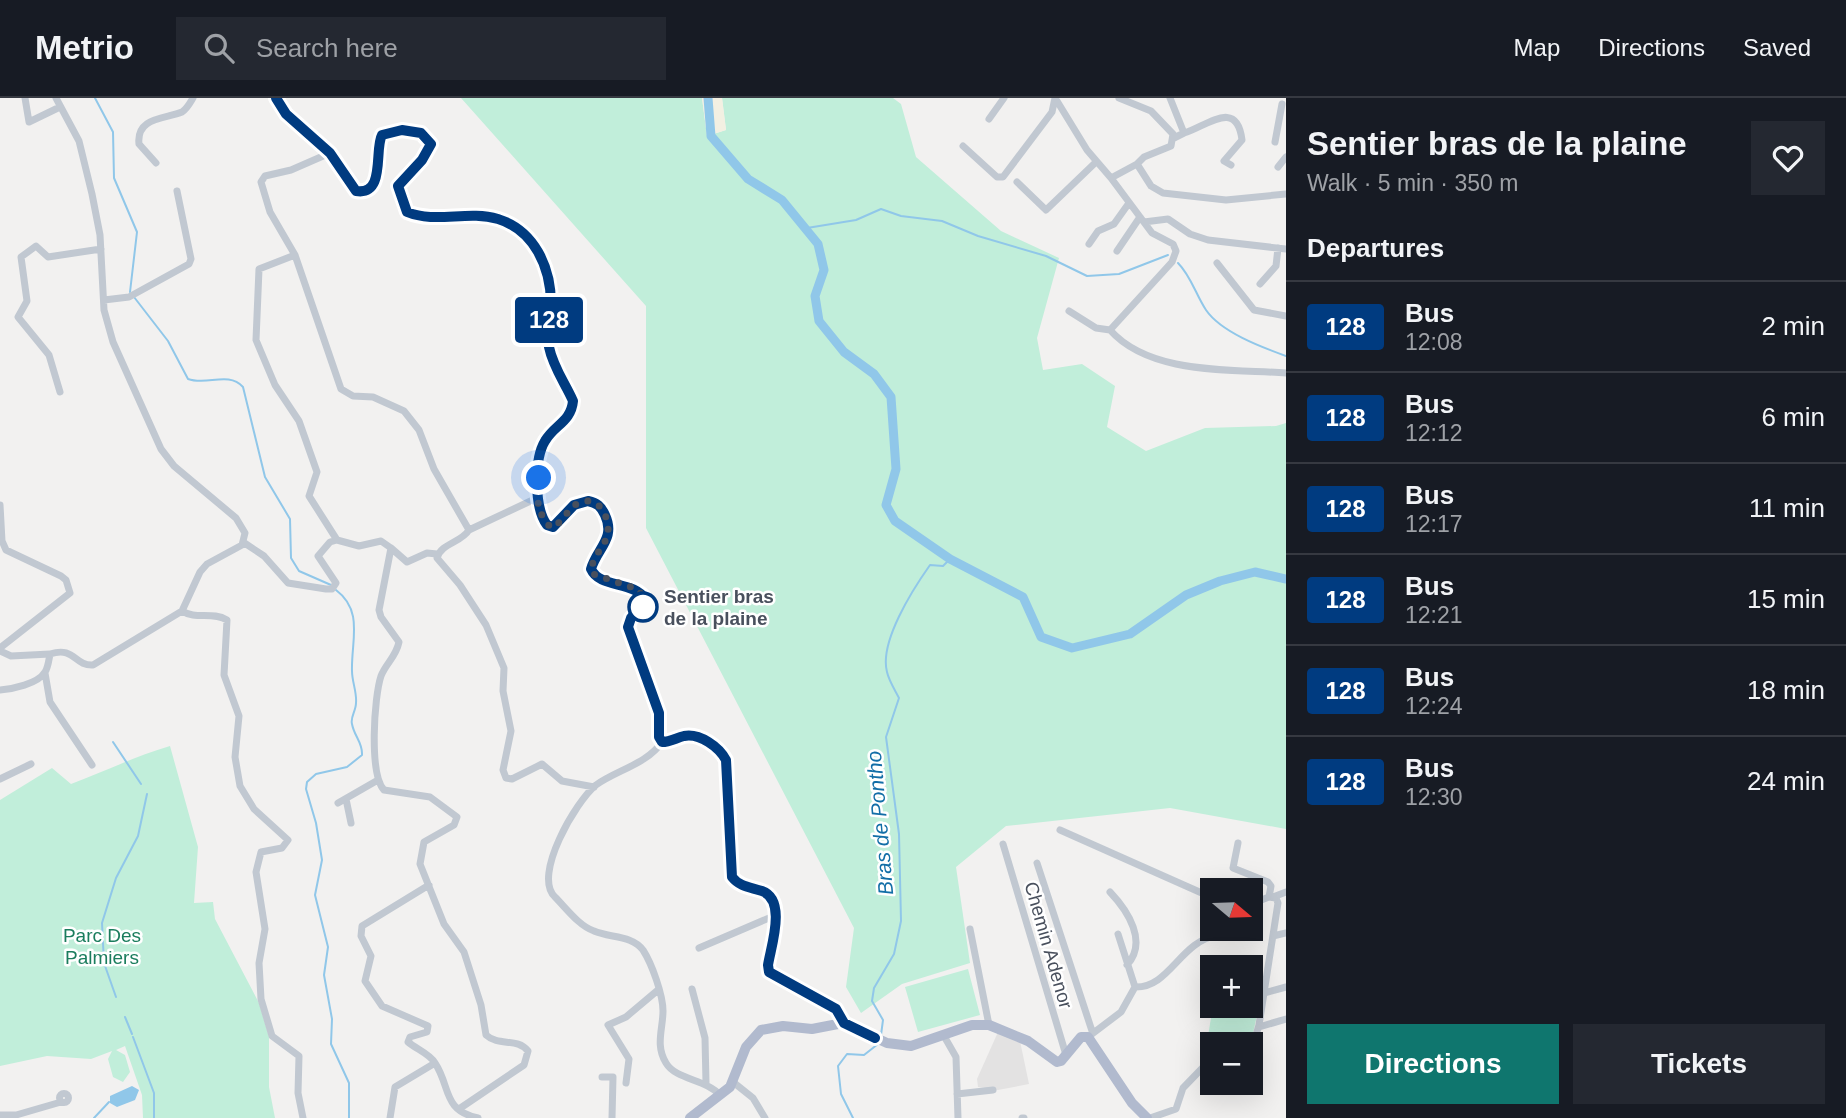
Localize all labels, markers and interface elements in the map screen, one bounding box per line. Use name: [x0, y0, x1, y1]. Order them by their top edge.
search box: [176, 17, 666, 80]
text: Metrio: [35, 29, 134, 66]
icon: search: [200, 29, 238, 67]
text: Search here: [256, 33, 398, 63]
text: Map: [1514, 34, 1560, 61]
text: Directions: [1598, 34, 1705, 61]
text: Saved: [1743, 34, 1811, 61]
button: heart: [1751, 121, 1825, 195]
text: Sentier bras de la plaine: [1307, 125, 1687, 162]
text: Walk · 5 min · 350 m: [1307, 170, 1518, 196]
text: Departures: [1307, 233, 1444, 263]
line badge: 128: [509, 297, 589, 343]
text: Bus: [1405, 298, 1454, 328]
text: 128: [529, 306, 569, 333]
text: 2 min: [1761, 311, 1825, 341]
text: 128: [1325, 313, 1366, 340]
text: 12:08: [1405, 329, 1463, 355]
text: Bus: [1405, 389, 1454, 419]
text: 6 min: [1761, 402, 1825, 432]
text: 128: [1325, 404, 1366, 431]
text: 12:12: [1405, 420, 1463, 446]
your location: [521, 460, 556, 495]
text: Bus: [1405, 480, 1454, 510]
text: 11 min: [1749, 493, 1825, 523]
text: 128: [1325, 495, 1366, 522]
text: 12:17: [1405, 511, 1463, 537]
text: Bus: [1405, 571, 1454, 601]
text: 15 min: [1747, 584, 1825, 614]
place label: Sentier bras de la plaine: [664, 586, 774, 629]
text: 128: [1325, 586, 1366, 613]
marker: Sentier bras de la plaine: [628, 592, 658, 622]
text: 12:21: [1405, 602, 1463, 628]
text: Bus: [1405, 662, 1454, 692]
text: 18 min: [1747, 675, 1825, 705]
text: 128: [1325, 677, 1366, 704]
text: 12:24: [1405, 693, 1463, 719]
water label: Bras de Pontho: [862, 750, 897, 896]
text: Bus: [1405, 753, 1454, 783]
text: 24 min: [1747, 766, 1825, 796]
text: 128: [1325, 768, 1366, 795]
text: 12:30: [1405, 784, 1463, 810]
north arrow: [1200, 878, 1264, 942]
map controls: [1200, 878, 1263, 1095]
street label: Chemin Adenor: [1020, 879, 1077, 1012]
park label: Parc Des Palmiers: [63, 925, 141, 968]
button: +: [1200, 955, 1263, 1018]
button: Directions: [1307, 1024, 1559, 1104]
button: Tickets: [1573, 1024, 1825, 1104]
button: −: [1200, 1032, 1263, 1095]

